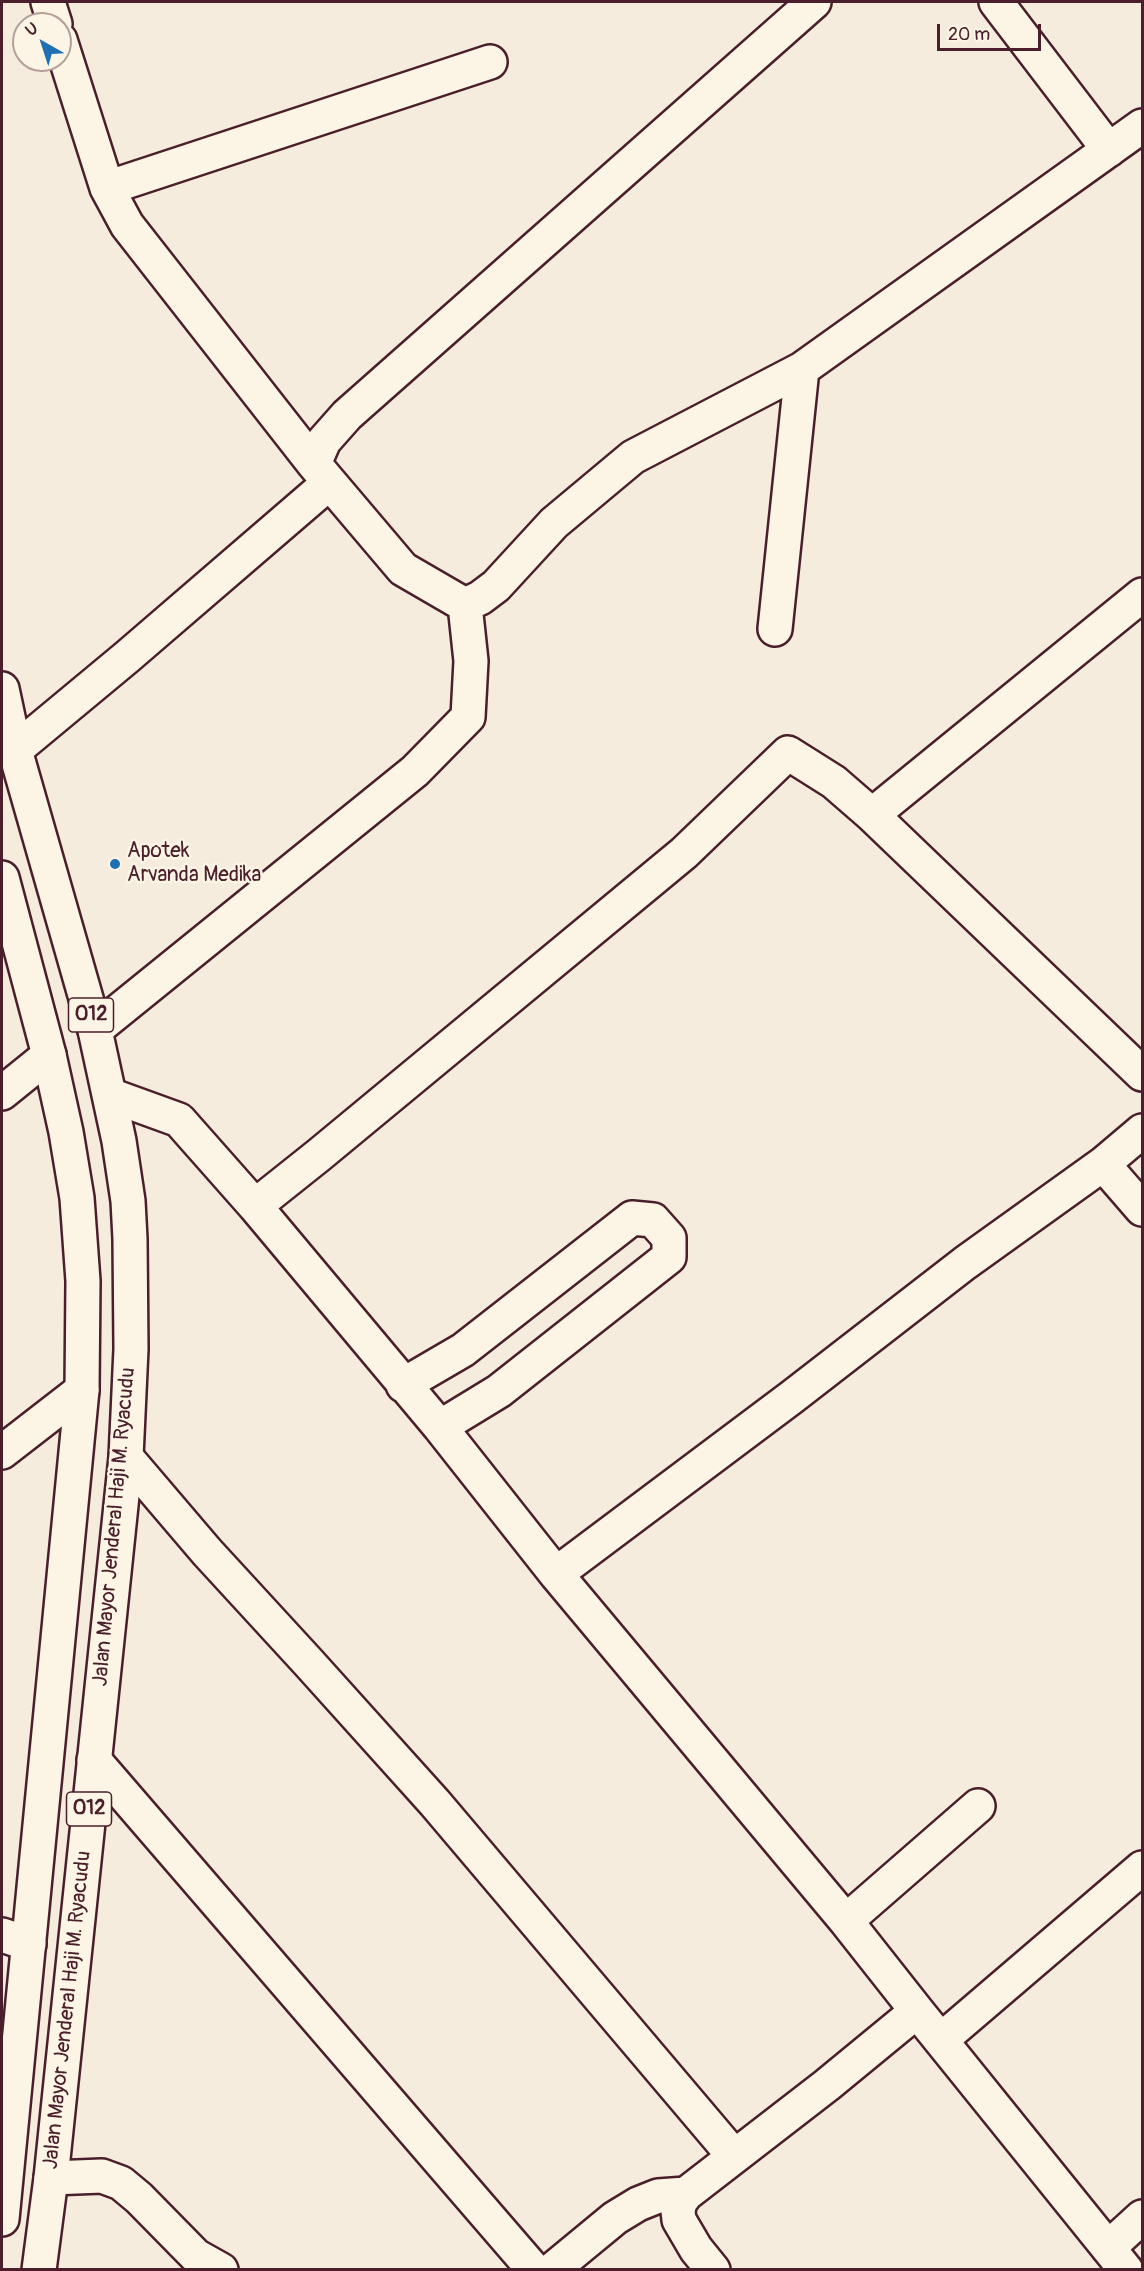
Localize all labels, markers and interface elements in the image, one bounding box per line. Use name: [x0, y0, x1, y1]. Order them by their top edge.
north arrow: [12, 12, 72, 72]
scale bar: [940, 12, 1044, 50]
text: U: [22, 18, 42, 41]
text: 20 m: [948, 23, 990, 46]
place label: Apotek Arvanda Medika: [127, 839, 261, 889]
marker: Apotek Arvanda Medika: [108, 857, 122, 871]
road number: 012: [68, 998, 113, 1032]
street label: Jalan Mayor Jenderal Haji M. Ryacudu: [89, 1367, 141, 1687]
road number: 012: [66, 1792, 112, 1826]
street label: Jalan Mayor Jenderal Haji M. Ryacudu: [39, 1850, 97, 2170]

